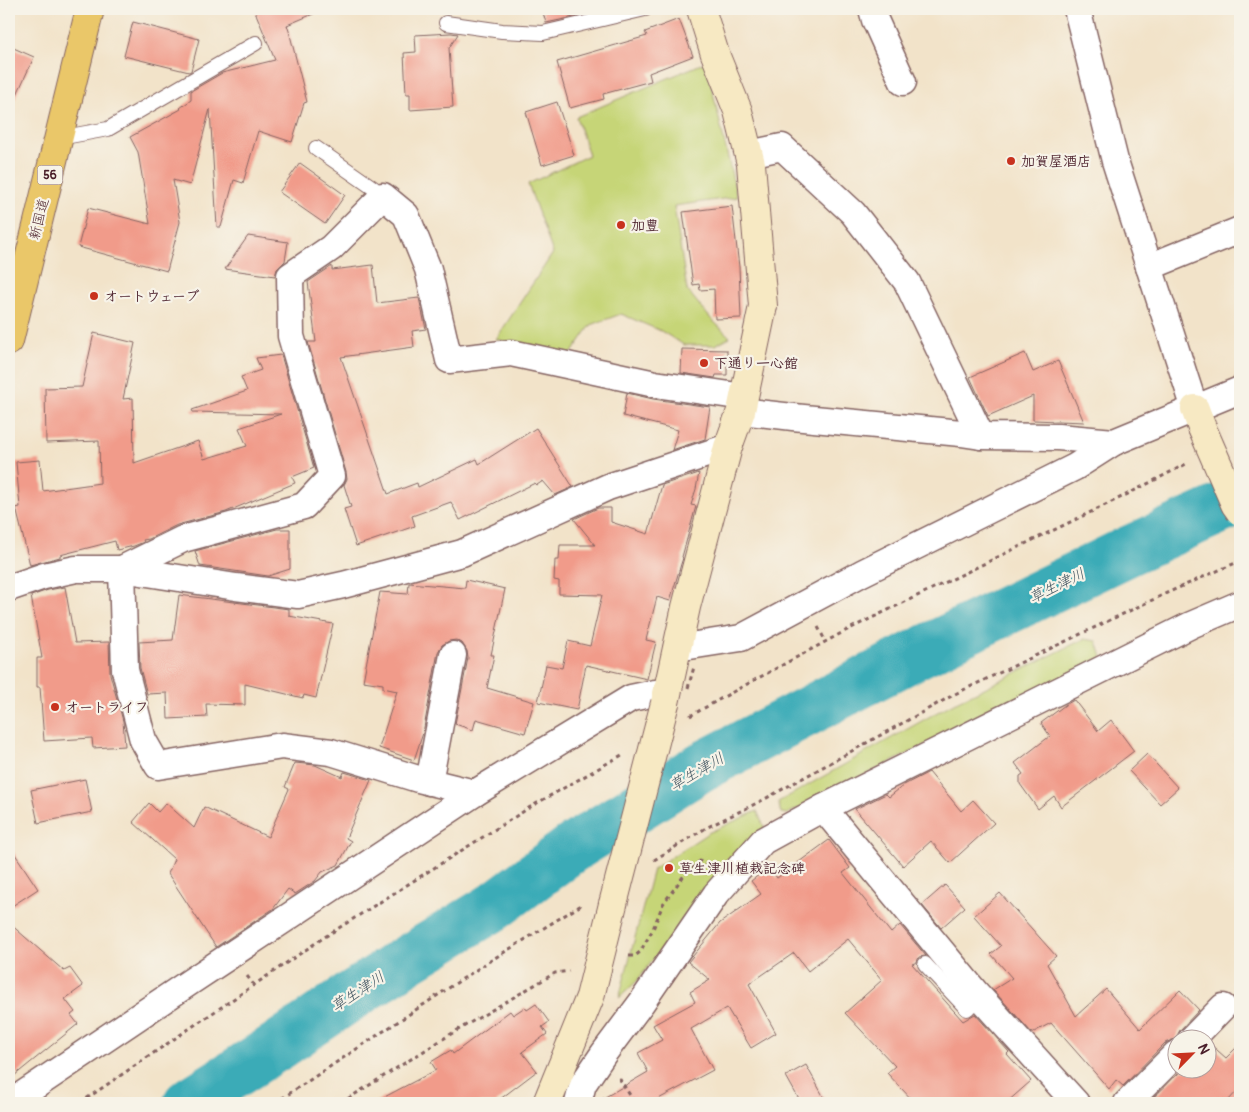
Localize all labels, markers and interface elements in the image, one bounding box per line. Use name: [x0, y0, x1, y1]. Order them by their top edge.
place label: 加賀屋酒店: [1021, 153, 1091, 170]
marker: 加賀屋酒店: [1005, 155, 1017, 167]
road number: 56: [38, 166, 62, 184]
street label: 新国道: [26, 197, 52, 241]
place label: 加豊: [631, 217, 659, 234]
marker: 加豊: [615, 219, 627, 231]
place label: オートウェーブ: [104, 288, 199, 305]
marker: オートウェーブ: [88, 290, 100, 302]
place label: 下通り一心館: [714, 355, 798, 372]
marker: 下通り一心館: [698, 357, 710, 369]
water label: 草生津川: [1026, 564, 1088, 608]
place label: オートライフ: [65, 699, 149, 716]
marker: オートライフ: [49, 701, 61, 713]
water label: 草生津川: [666, 749, 728, 795]
place label: 草生津川植栽記念碑: [679, 860, 805, 877]
marker: 草生津川植栽記念碑: [663, 862, 675, 874]
water label: 草生津川: [328, 968, 388, 1016]
north arrow: [1166, 1030, 1216, 1080]
text: N: [1194, 1041, 1213, 1057]

